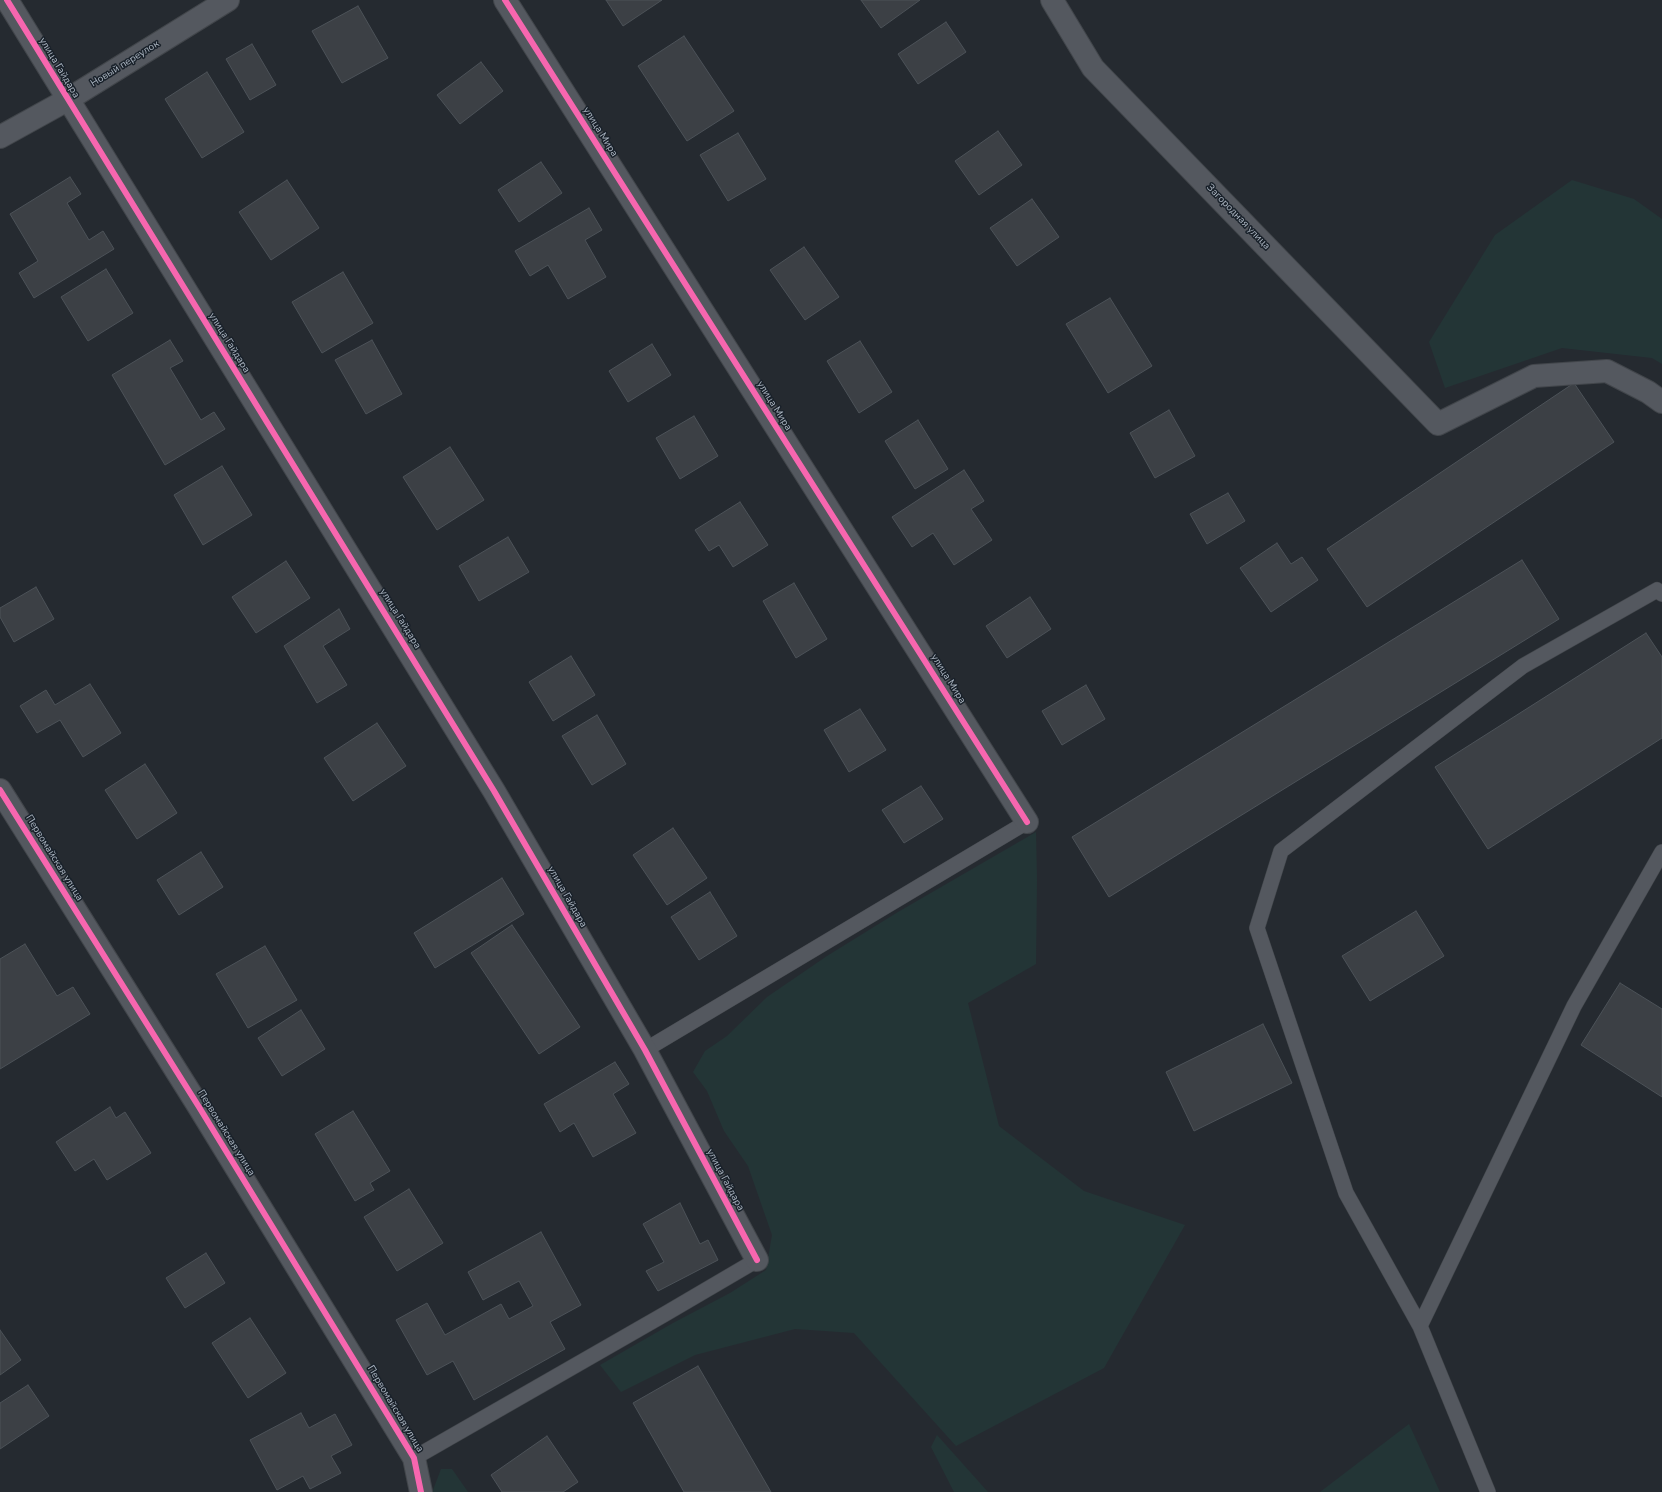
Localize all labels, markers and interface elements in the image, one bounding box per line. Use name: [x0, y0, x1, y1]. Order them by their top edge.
street label: улица Гайдара: [36, 36, 82, 100]
street label: Новый переулок: [88, 38, 162, 90]
street label: улица Мира: [580, 105, 620, 159]
street label: Загородная улица: [1204, 182, 1272, 252]
street label: улица Гайдара: [206, 311, 252, 375]
street label: улица Мира: [754, 379, 794, 433]
street label: улица Гайдара: [377, 587, 423, 651]
street label: улица Мира: [928, 652, 968, 706]
street label: Первомайская улица: [23, 813, 85, 903]
street label: улица Гайдара: [545, 864, 589, 930]
street label: Первомайская улица: [195, 1088, 257, 1178]
street label: улица Гайдара: [704, 1147, 746, 1213]
street label: Первомайская улица: [364, 1363, 426, 1455]

